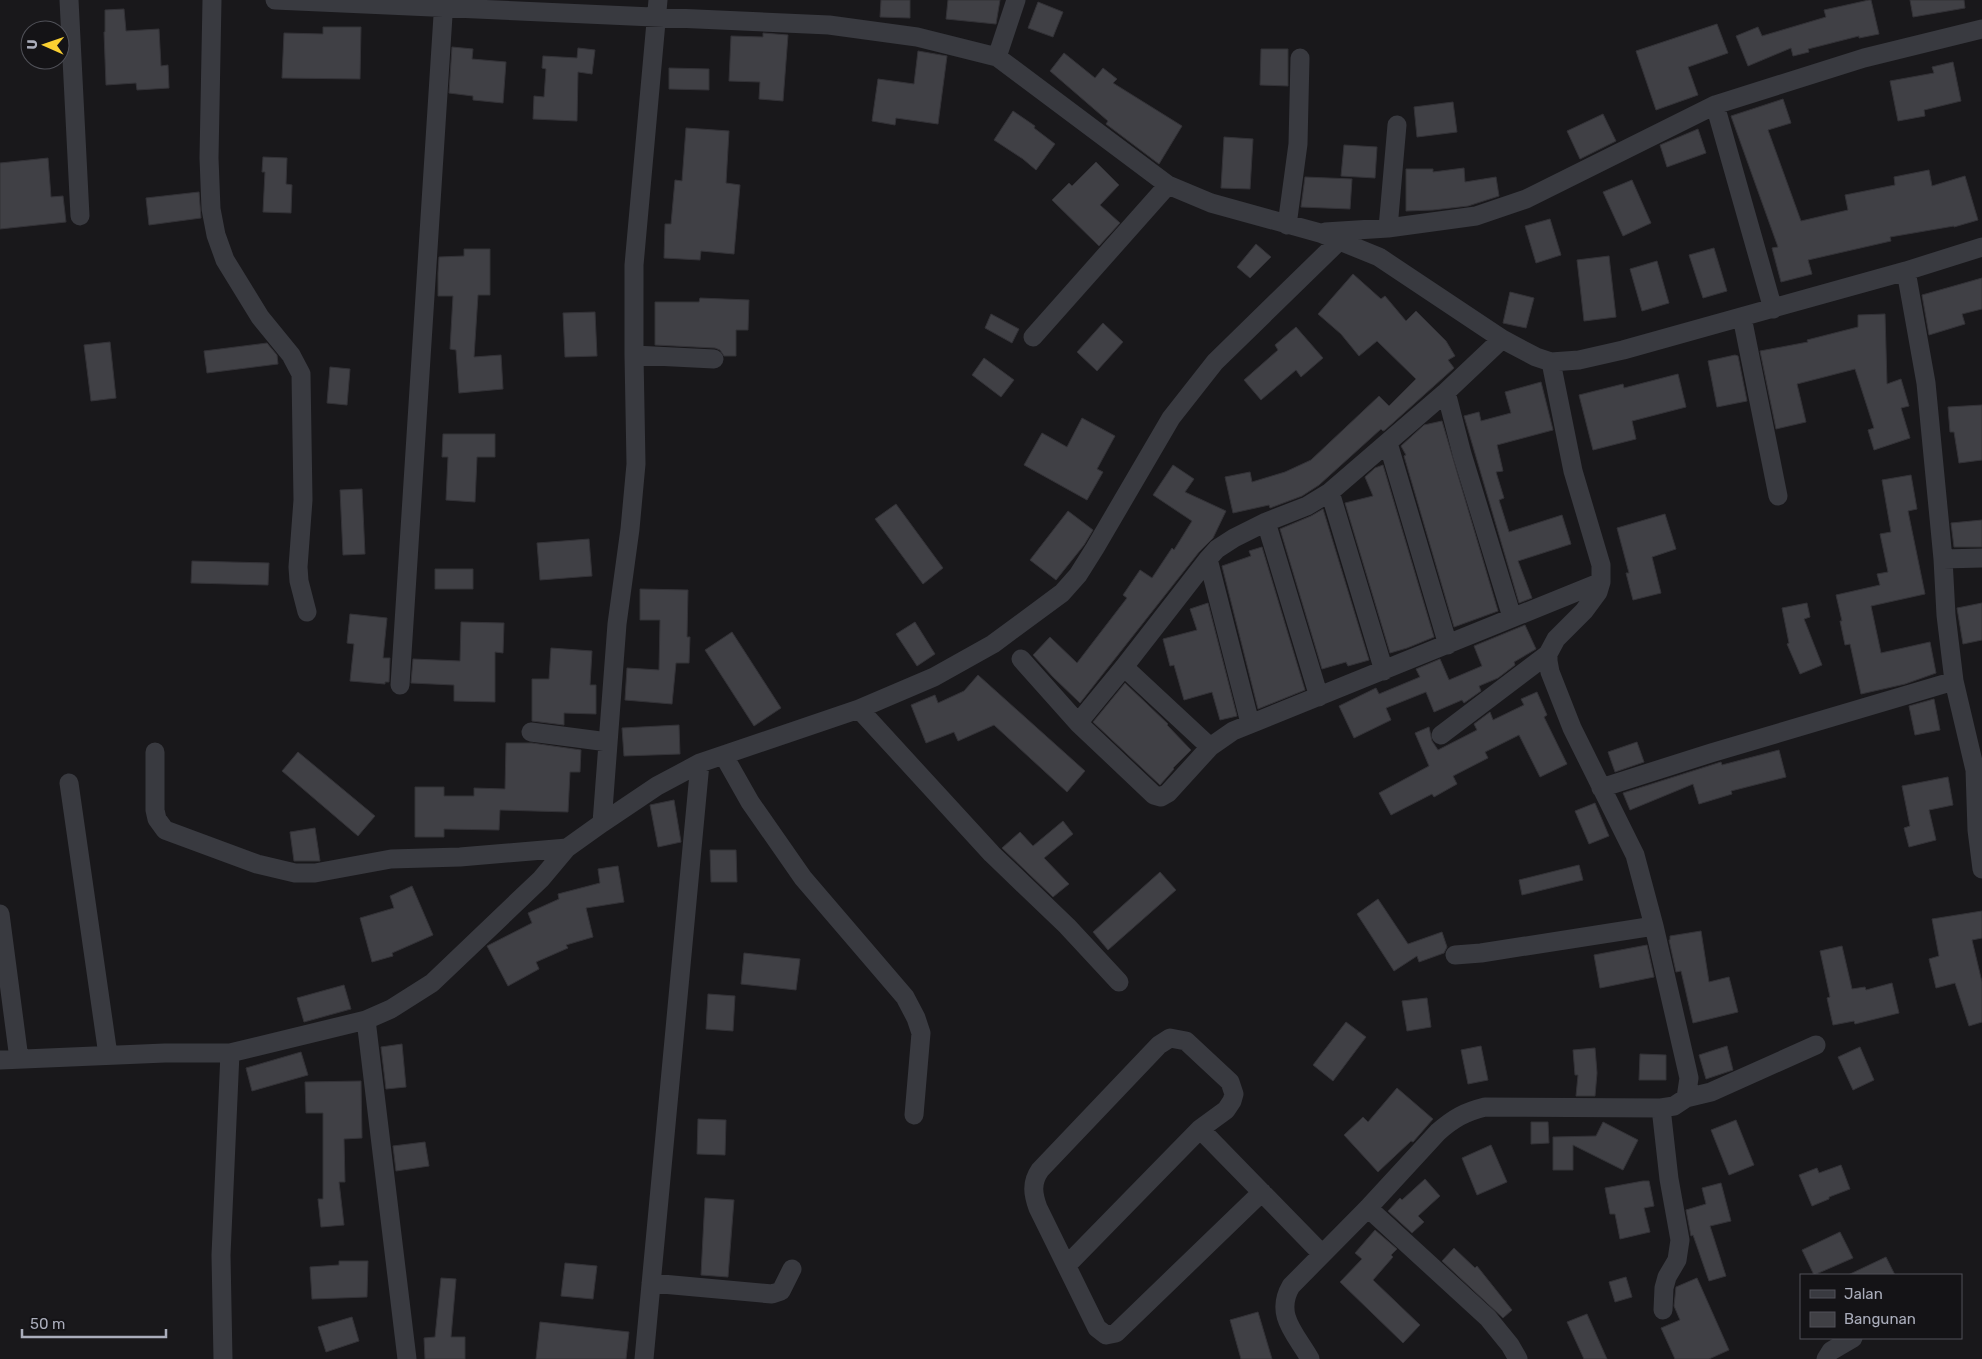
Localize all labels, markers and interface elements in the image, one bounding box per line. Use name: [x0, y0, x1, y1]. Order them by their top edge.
north arrow: [20, 20, 70, 70]
text: U: [24, 39, 41, 50]
legend: [1800, 1274, 1962, 1339]
text: Jalan: [1844, 1285, 1883, 1303]
scale bar: [22, 1306, 166, 1338]
text: Bangunan: [1844, 1310, 1916, 1328]
text: 50 m: [30, 1315, 65, 1333]

